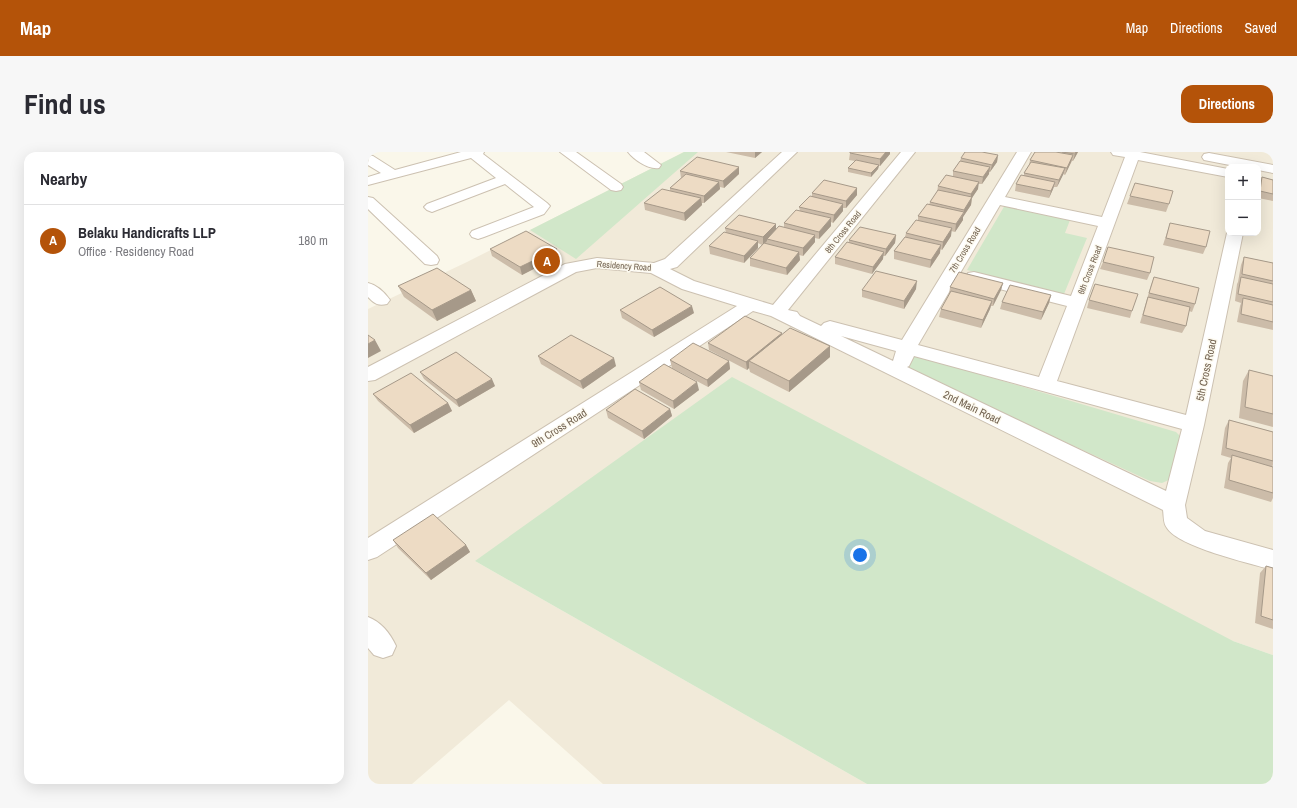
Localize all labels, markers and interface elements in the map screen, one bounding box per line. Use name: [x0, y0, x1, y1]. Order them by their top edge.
text: Map: [20, 15, 51, 41]
text: Map: [1126, 19, 1148, 37]
text: Directions: [1170, 19, 1222, 37]
text: Saved: [1244, 19, 1277, 37]
text: Find us: [24, 85, 106, 123]
button: Directions: [1181, 85, 1273, 123]
map controls: [1225, 164, 1261, 236]
button: +: [1225, 164, 1261, 200]
text: Nearby: [40, 167, 87, 190]
button: −: [1225, 200, 1261, 236]
street label: 8th Cross Road: [822, 208, 864, 256]
text: Belaku Handicrafts LLP: [78, 222, 216, 243]
street label: 7th Cross Road: [947, 225, 983, 275]
text: A: [49, 232, 57, 249]
text: 180 m: [298, 232, 328, 249]
text: Office · Residency Road: [78, 243, 194, 260]
street label: 6th Cross Road: [1075, 244, 1105, 296]
pin: A: [534, 246, 560, 276]
street label: Residency Road: [596, 258, 652, 274]
street label: 5th Cross Road: [1193, 338, 1219, 402]
street label: 2nd Main Road: [941, 387, 1003, 427]
street label: 9th Cross Road: [529, 405, 589, 451]
your location: [850, 545, 870, 565]

